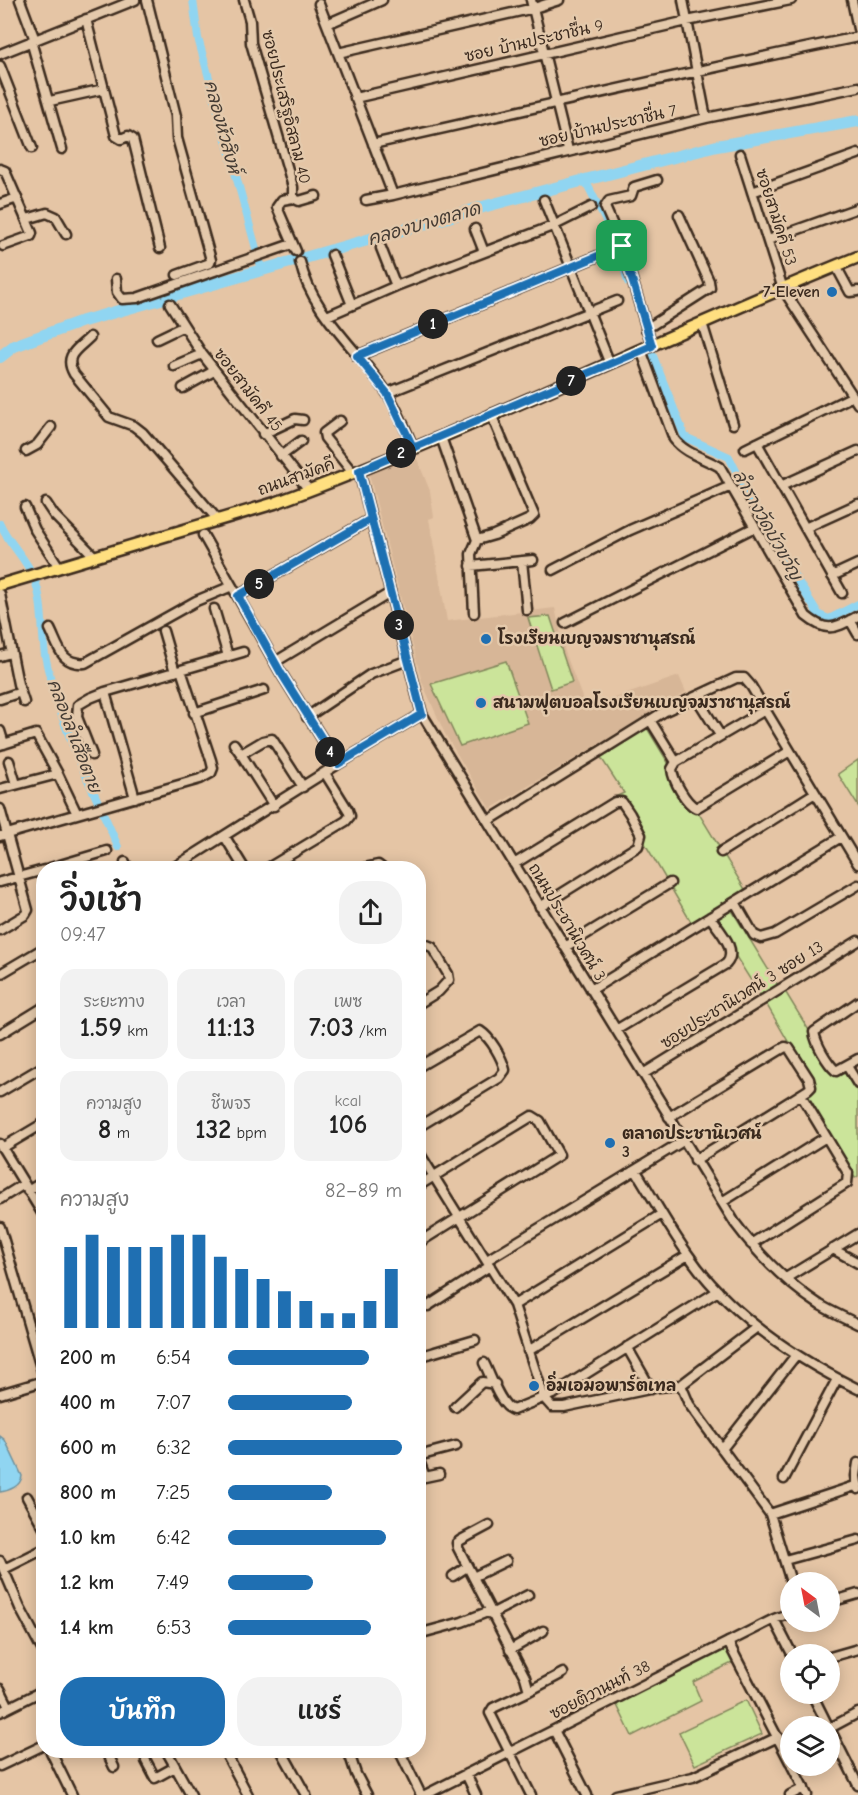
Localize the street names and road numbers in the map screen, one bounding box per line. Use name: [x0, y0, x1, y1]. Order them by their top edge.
street label: ซอย บ้านประชาชื่น 9: [461, 9, 605, 66]
street label: ซอยประเสริฐอิสลาม 40: [256, 28, 316, 186]
street label: ซอย บ้านประชาชื่น 7: [536, 94, 679, 151]
street label: ซอยสามัคคี 53: [752, 166, 802, 268]
street label: ซอยสามัคคี 45: [210, 344, 288, 435]
street label: ถนนสามัคคี: [254, 453, 337, 499]
street label: ถนนประชานิเวศน์ 3: [525, 858, 612, 984]
street label: ซอยประชานิเวศน์ 3 ซอย 13: [656, 935, 826, 1052]
street label: ซอยติวานนท์ 38: [546, 1654, 653, 1723]

